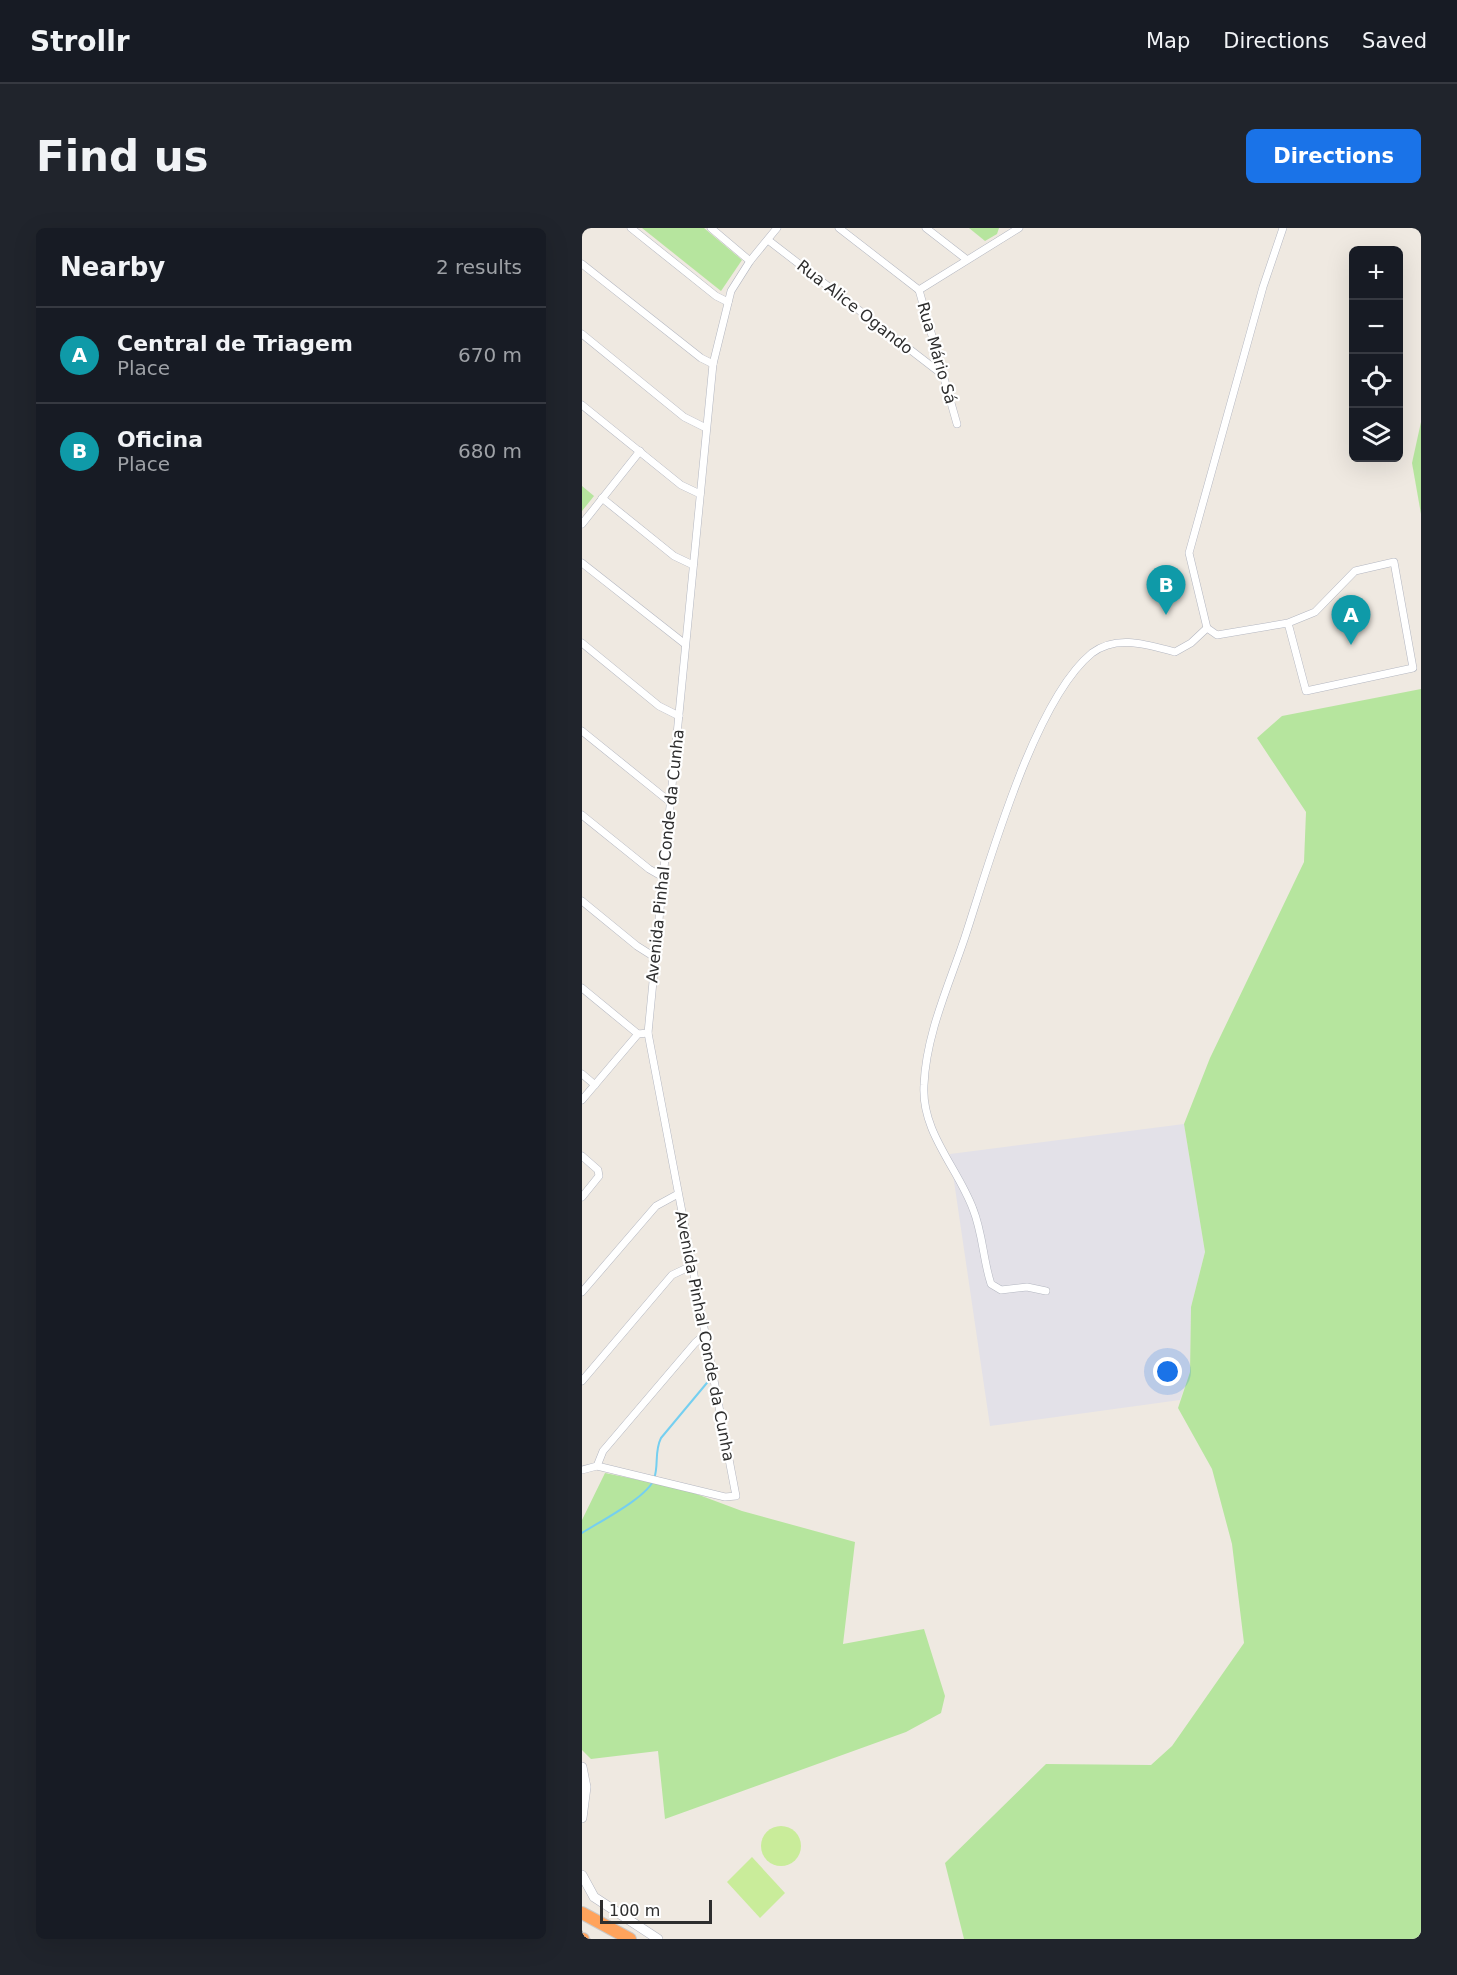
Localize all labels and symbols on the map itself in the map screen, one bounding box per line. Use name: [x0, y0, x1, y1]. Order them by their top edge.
street label: Rua Alice Ogando: [793, 256, 917, 358]
street label: Rua Mário Sá: [913, 300, 961, 406]
pin: B: [1146, 566, 1186, 615]
pin: A: [1332, 596, 1370, 645]
street label: Avenida Pinhal Conde da Cunha: [642, 728, 688, 984]
street label: Avenida Pinhal Conde da Cunha: [671, 1209, 739, 1463]
your location: [1153, 1357, 1182, 1386]
scale bar: [600, 1897, 712, 1924]

